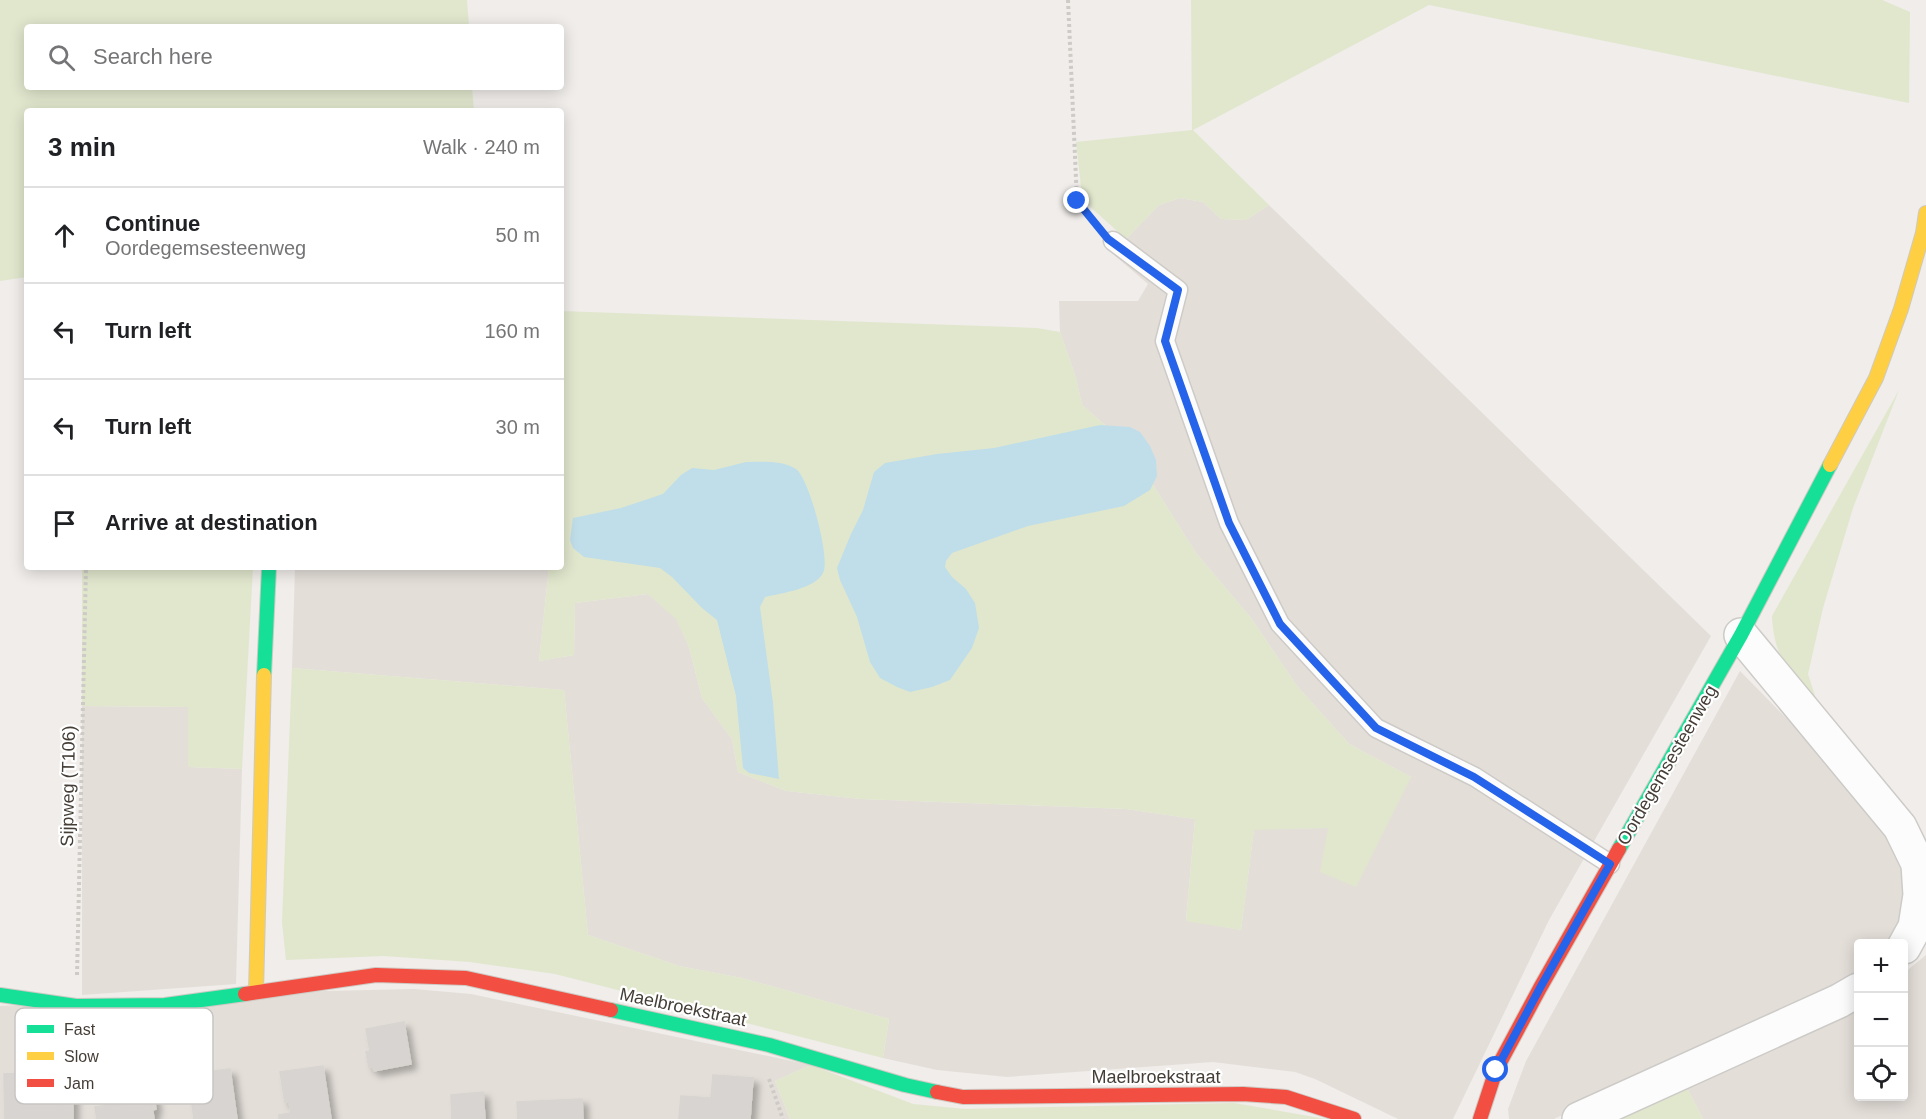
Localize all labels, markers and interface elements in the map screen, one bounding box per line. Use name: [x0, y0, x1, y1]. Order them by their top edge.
search box: [24, 24, 564, 90]
icon: search: [45, 41, 78, 74]
text: Search here: [93, 44, 213, 69]
text: 3 min: [48, 132, 116, 162]
text: Walk · 240 m: [423, 136, 540, 158]
route end: [1063, 187, 1089, 213]
text: Continue: [105, 211, 200, 236]
icon: ahead: [48, 219, 81, 252]
text: 50 m: [496, 224, 540, 246]
text: Oordegemsesteenweg: [105, 237, 306, 259]
icon: left: [48, 315, 81, 348]
text: Turn left: [105, 318, 191, 343]
text: 160 m: [484, 320, 540, 342]
icon: left: [48, 411, 81, 444]
text: Turn left: [105, 414, 191, 439]
text: 30 m: [496, 416, 540, 438]
icon: arrive: [48, 507, 81, 540]
text: Arrive at destination: [105, 510, 318, 535]
street label: Oordegemsesteenweg: [1613, 682, 1721, 848]
street label: Sijpweg (T106): [57, 725, 79, 847]
map controls: [1854, 939, 1908, 1101]
button: +: [1854, 939, 1908, 993]
street label: Maelbroekstraat: [618, 984, 748, 1030]
button: −: [1854, 993, 1908, 1047]
legend: [15, 1008, 213, 1104]
text: Fast: [64, 1021, 96, 1038]
button: locate: [1854, 1047, 1908, 1101]
text: Slow: [64, 1048, 99, 1065]
route start: [1482, 1056, 1508, 1082]
street label: Maelbroekstraat: [1091, 1067, 1221, 1087]
text: Jam: [64, 1075, 94, 1092]

